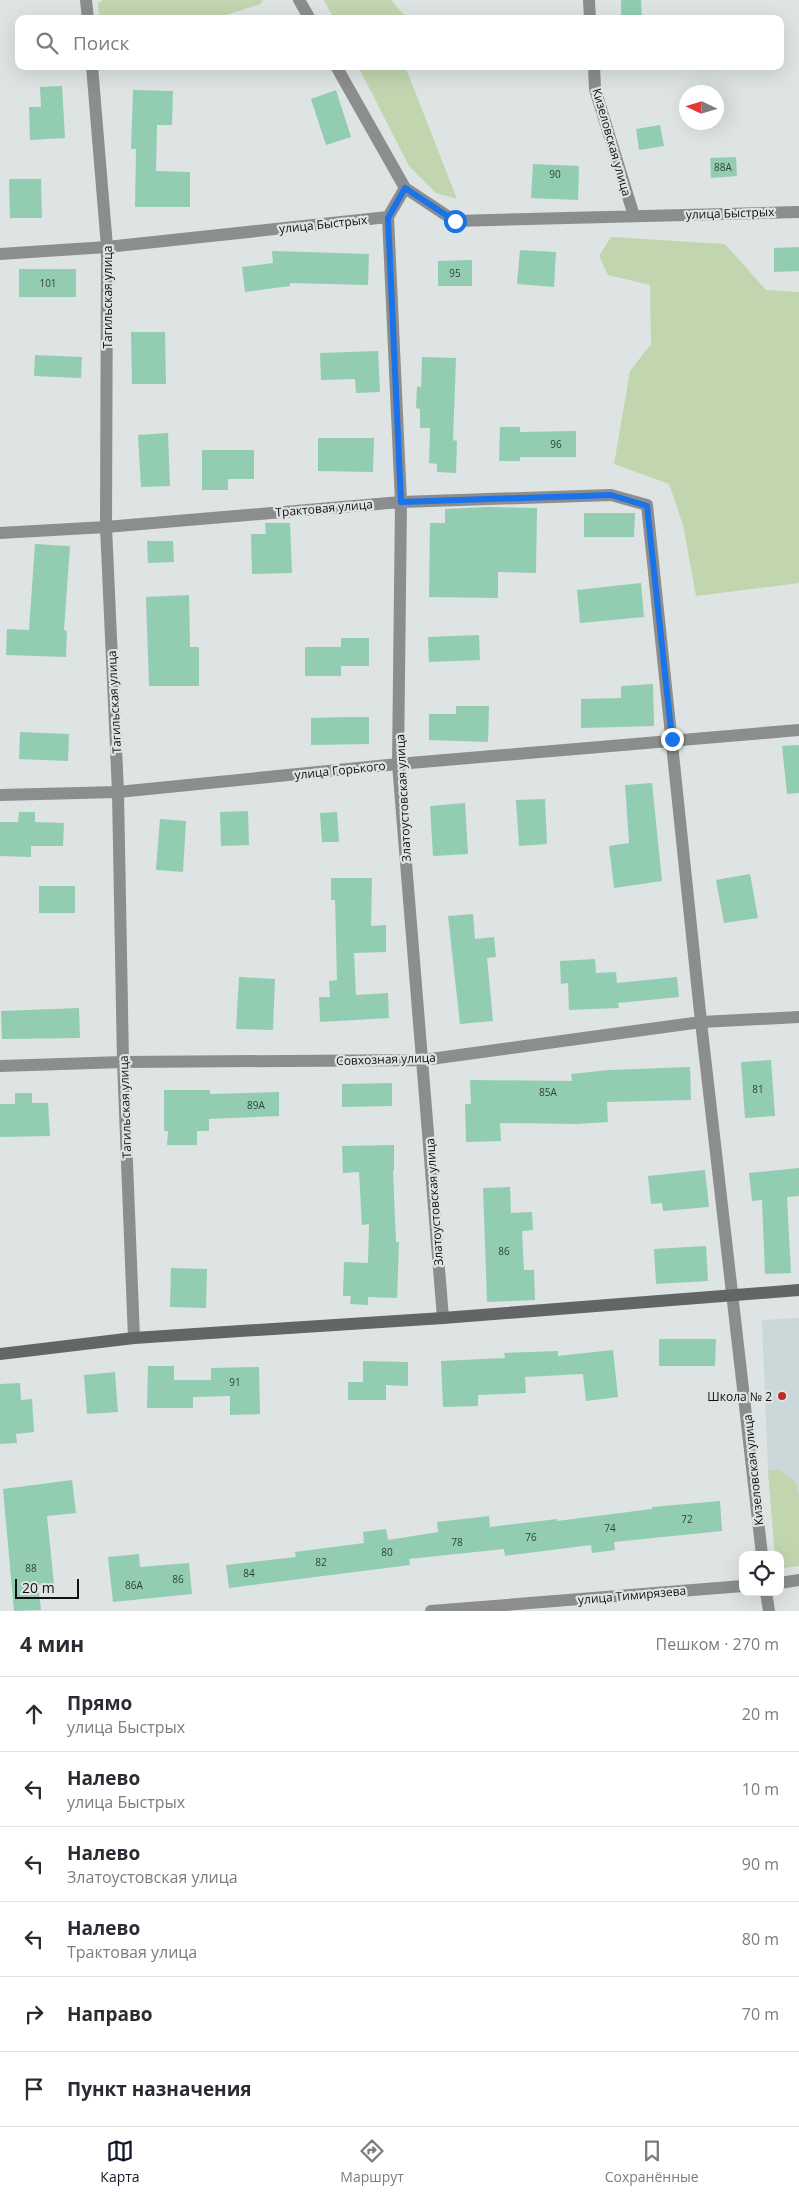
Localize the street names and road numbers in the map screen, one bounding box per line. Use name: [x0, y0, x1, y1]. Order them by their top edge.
street label: Кизеловская улица: [588, 86, 636, 198]
street label: улица Быстрых: [685, 203, 775, 223]
street label: улица Быстрых: [278, 211, 369, 237]
street label: Тагильская улица: [99, 245, 116, 349]
street label: Трактовая улица: [275, 495, 373, 521]
street label: Тагильская улица: [103, 650, 125, 754]
street label: Златоустовская улица: [391, 734, 415, 862]
street label: улица Горького: [294, 757, 386, 783]
street label: Совхозная улица: [336, 1049, 436, 1069]
street label: Тагильская улица: [115, 1055, 135, 1159]
street label: Златоустовская улица: [421, 1138, 447, 1266]
street label: Кизеловская улица: [739, 1414, 767, 1526]
street label: улица Тимирязева: [577, 1582, 687, 1608]

